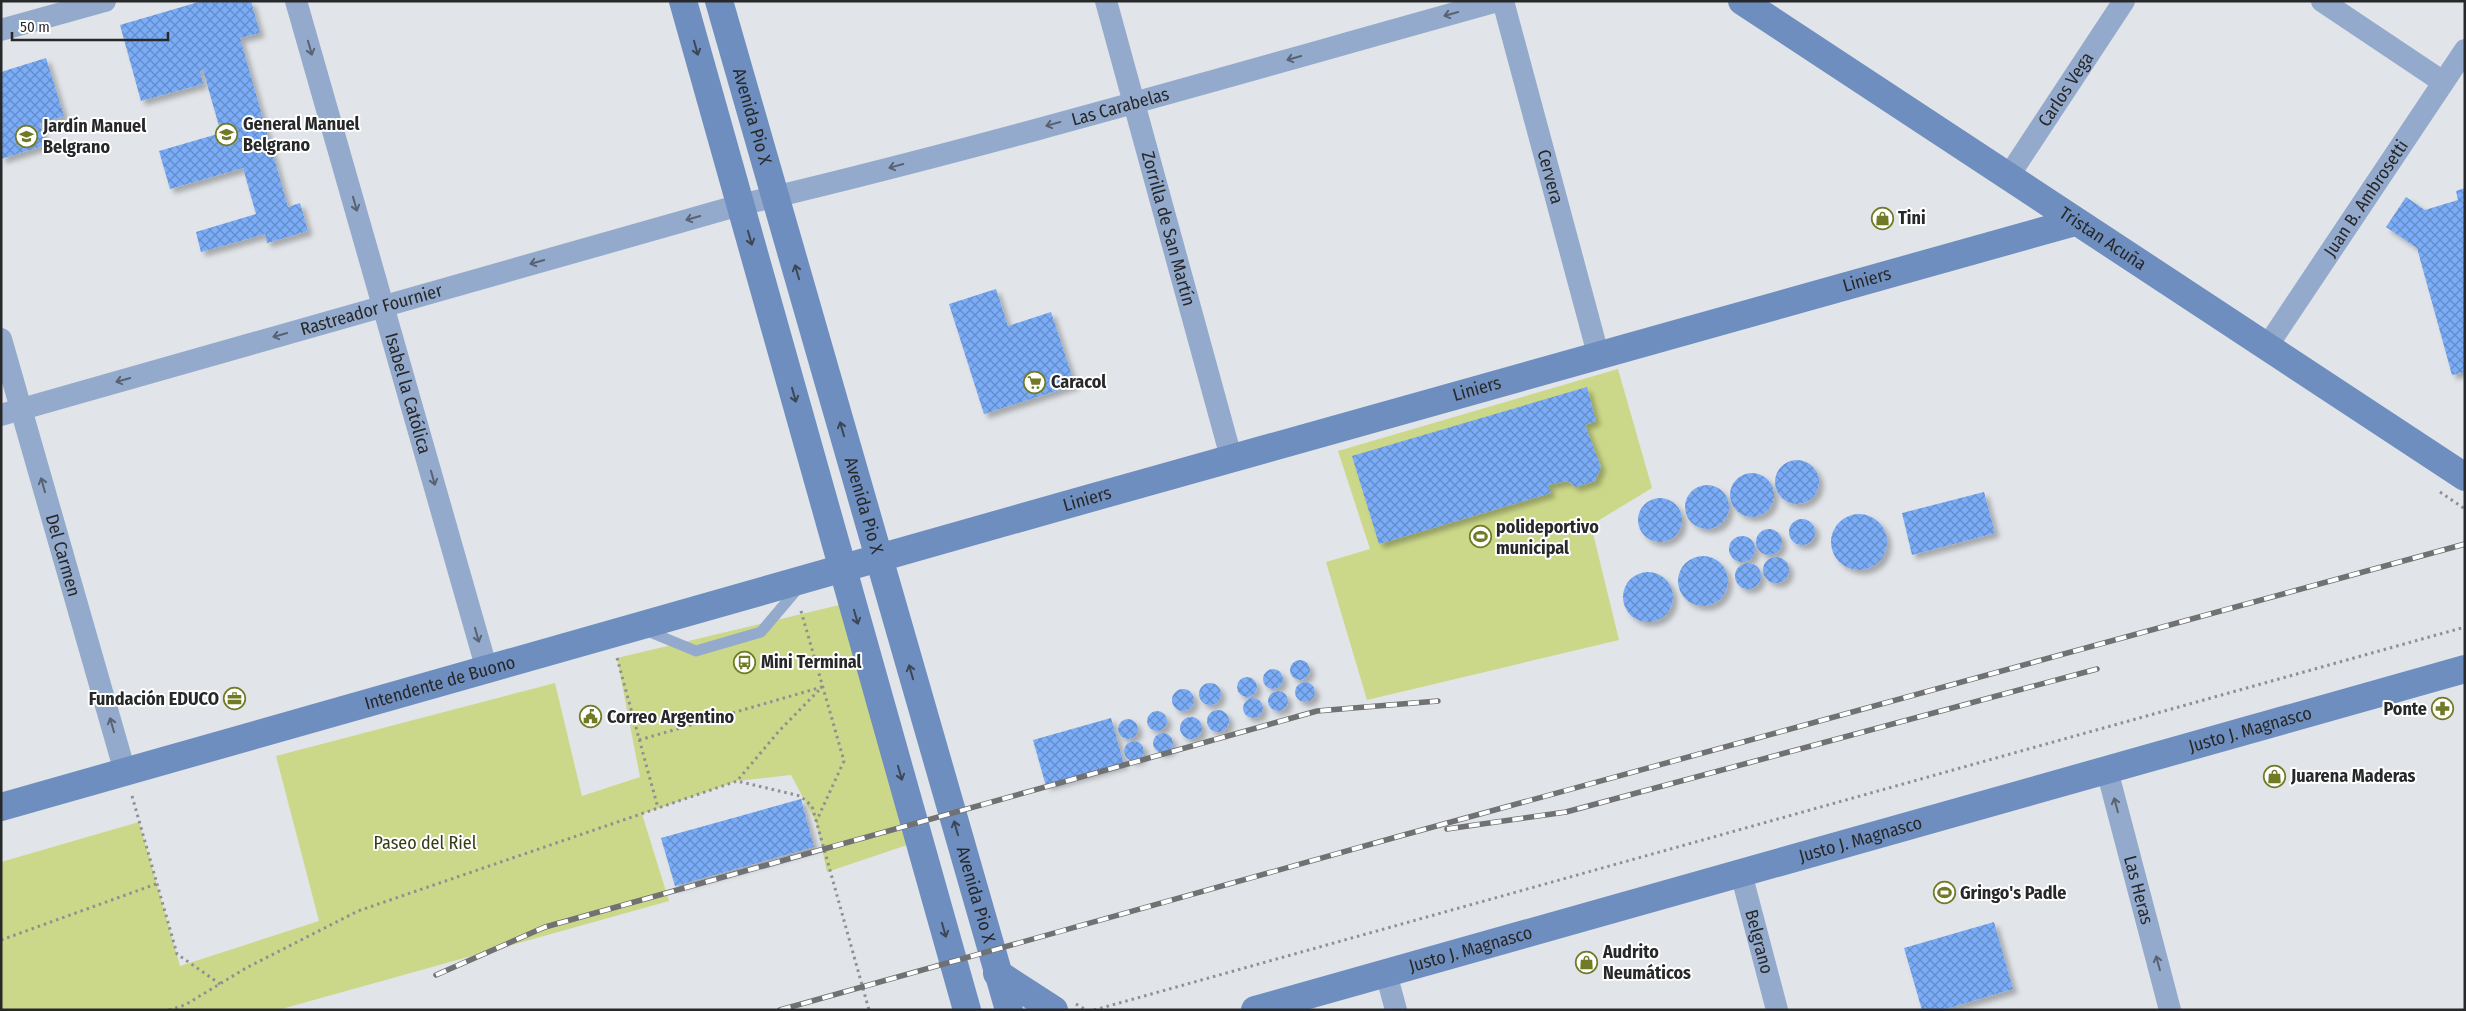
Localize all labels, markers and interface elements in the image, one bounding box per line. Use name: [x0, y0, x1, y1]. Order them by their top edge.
scale bar: [12, 10, 169, 42]
one-way arrow: [1443, 10, 1459, 20]
text: 50 m: [20, 18, 50, 36]
one-way arrow: [305, 40, 315, 56]
one-way arrow: [692, 40, 702, 56]
street label: Carlos Vega: [2033, 48, 2098, 131]
one-way arrow: [1287, 54, 1303, 63]
street label: Avenida Pio X: [728, 65, 777, 167]
street label: Las Carabelas: [1069, 83, 1172, 131]
place label: General Manuel Belgrano: [243, 113, 360, 156]
place label: Jardín Manuel Belgrano: [42, 115, 146, 158]
one-way arrow: [1046, 120, 1062, 130]
school or university icon: General Manuel Belgrano: [215, 122, 239, 146]
school or university icon: Jardín Manuel Belgrano: [15, 124, 39, 148]
street label: Juan B. Ambrosetti: [2319, 136, 2413, 261]
street label: Cervera: [1532, 147, 1568, 207]
street label: Zorrilla de San Martín: [1137, 149, 1200, 308]
one-way arrow: [889, 162, 905, 172]
one-way arrow: [351, 196, 361, 212]
street label: Tristan Acuña: [2055, 202, 2151, 275]
shop icon: Tini: [1870, 206, 1894, 230]
place label: Tini: [1898, 207, 1926, 229]
one-way arrow: [686, 214, 702, 223]
one-way arrow: [745, 230, 755, 246]
one-way arrow: [529, 258, 545, 268]
street label: Liniers: [1840, 262, 1894, 297]
one-way arrow: [791, 265, 801, 281]
street label: Rastreador Fournier: [298, 279, 446, 340]
street label: Isabel la Católica: [380, 330, 436, 457]
one-way arrow: [272, 331, 288, 341]
supermarket icon: Caracol: [1023, 370, 1047, 394]
place label: Caracol: [1051, 371, 1106, 393]
street label: Liniers: [1450, 371, 1504, 406]
one-way arrow: [116, 376, 132, 385]
one-way arrow: [789, 386, 799, 402]
one-way arrow: [836, 421, 846, 437]
street label: Avenida Pio X: [840, 455, 888, 557]
one-way arrow: [429, 470, 438, 486]
one-way arrow: [37, 477, 47, 493]
street label: Liniers: [1060, 482, 1114, 516]
street label: Del Carmen: [41, 512, 85, 599]
place label: polideportivo municipal: [1496, 516, 1599, 559]
sports icon: polideportivo municipal: [1468, 525, 1492, 549]
one-way arrow: [852, 608, 862, 624]
one-way arrow: [472, 626, 482, 642]
bus stop icon: Mini Terminal: [733, 650, 757, 674]
street label: Intendente de Buono: [362, 651, 518, 715]
place label: Mini Terminal: [761, 651, 862, 673]
one-way arrow: [906, 665, 916, 681]
office icon: Fundación EDUCO: [223, 687, 247, 711]
place label: Fundación EDUCO: [89, 688, 219, 710]
pharmacy icon: Ponte: [2431, 697, 2455, 721]
place label: Ponte: [2384, 698, 2427, 720]
street label: Justo J. Magnasco: [2186, 702, 2314, 757]
public building icon: Correo Argentino: [579, 705, 603, 729]
place label: Correo Argentino: [607, 706, 735, 728]
one-way arrow: [106, 718, 116, 734]
shop icon: Juarena Maderas: [2263, 764, 2287, 788]
one-way arrow: [896, 765, 905, 781]
place label: Juarena Maderas: [2290, 765, 2416, 787]
one-way arrow: [2111, 798, 2121, 814]
street label: Justo J. Magnasco: [1796, 812, 1925, 867]
one-way arrow: [951, 821, 961, 837]
park label: Paseo del Riel: [374, 832, 477, 854]
street label: Avenida Pio X: [952, 844, 1000, 946]
street label: Las Heras: [2119, 853, 2158, 927]
sports icon: Gringo's Padle: [1932, 881, 1956, 905]
place label: Gringo's Padle: [1960, 882, 2066, 904]
street label: Belgrano: [1740, 907, 1778, 976]
one-way arrow: [940, 921, 949, 937]
street label: Justo J. Magnasco: [1406, 921, 1535, 977]
place label: Audrito Neumáticos: [1602, 941, 1691, 984]
shop icon: Audrito Neumáticos: [1575, 950, 1599, 974]
one-way arrow: [2152, 955, 2162, 971]

